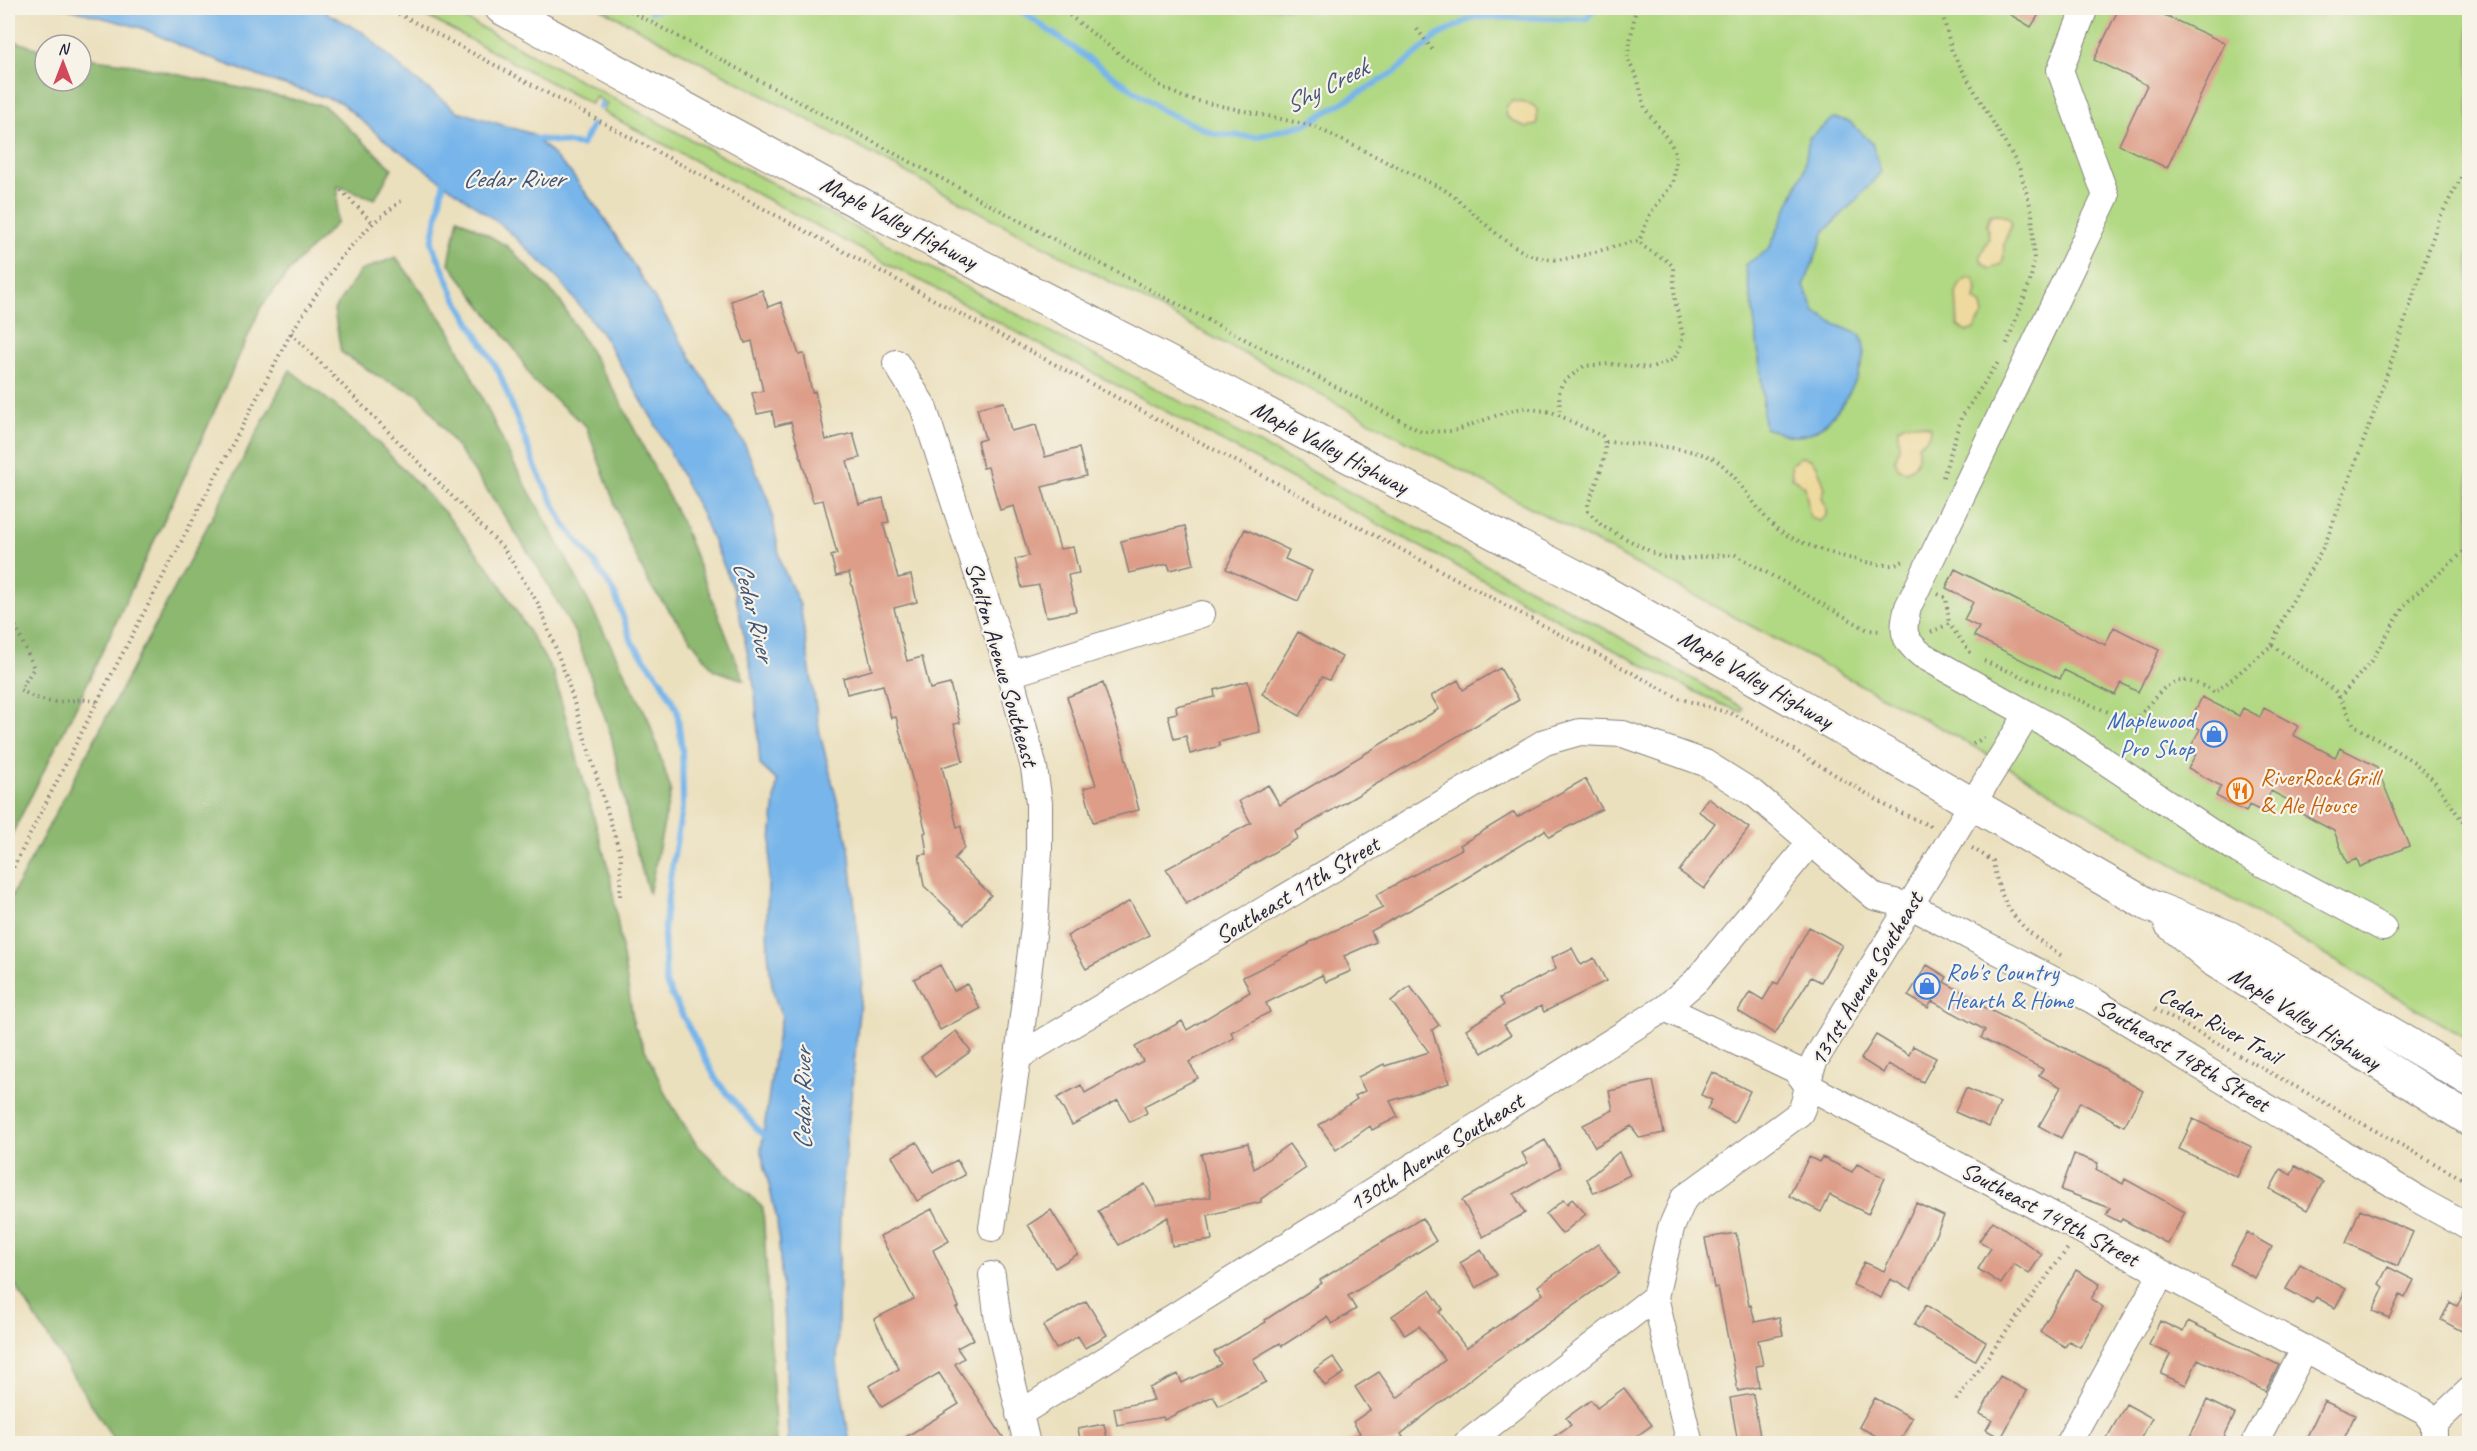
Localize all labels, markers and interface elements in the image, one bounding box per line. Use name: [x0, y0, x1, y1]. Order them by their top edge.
north arrow: [33, 33, 93, 93]
text: N: [58, 39, 71, 59]
water label: Shy Creek: [1279, 49, 1377, 121]
water label: Cedar River: [462, 162, 568, 195]
street label: Maple Valley Highway: [816, 168, 984, 277]
street label: Maple Valley Highway: [1247, 393, 1415, 502]
water label: Cedar River: [726, 558, 783, 669]
street label: Shelton Avenue Southeast: [959, 559, 1046, 771]
street label: Maple Valley Highway: [1674, 623, 1840, 736]
place label: Maplewood Pro Shop: [2107, 705, 2198, 763]
shop icon: Maplewood Pro Shop: [2199, 719, 2229, 749]
place label: RiverRock Grill & Ale House: [2260, 762, 2383, 820]
restaurant icon: RiverRock Grill & Ale House: [2225, 776, 2255, 806]
street label: Southeast 11th Street: [1210, 828, 1386, 951]
street label: 131st Avenue Southeast: [1802, 885, 1931, 1071]
place label: Rob's Country Hearth & Home: [1946, 957, 2075, 1015]
street label: Maple Valley Highway: [2224, 959, 2388, 1078]
shop icon: Rob's Country Hearth & Home: [1912, 971, 1942, 1001]
street label: Cedar River Trail: [2154, 979, 2290, 1073]
street label: Southeast 148th Street: [2091, 991, 2277, 1120]
water label: Cedar River: [786, 1044, 819, 1150]
street label: 130th Avenue Southeast: [1343, 1085, 1531, 1218]
street label: Southeast 149th Street: [1956, 1155, 2146, 1274]

